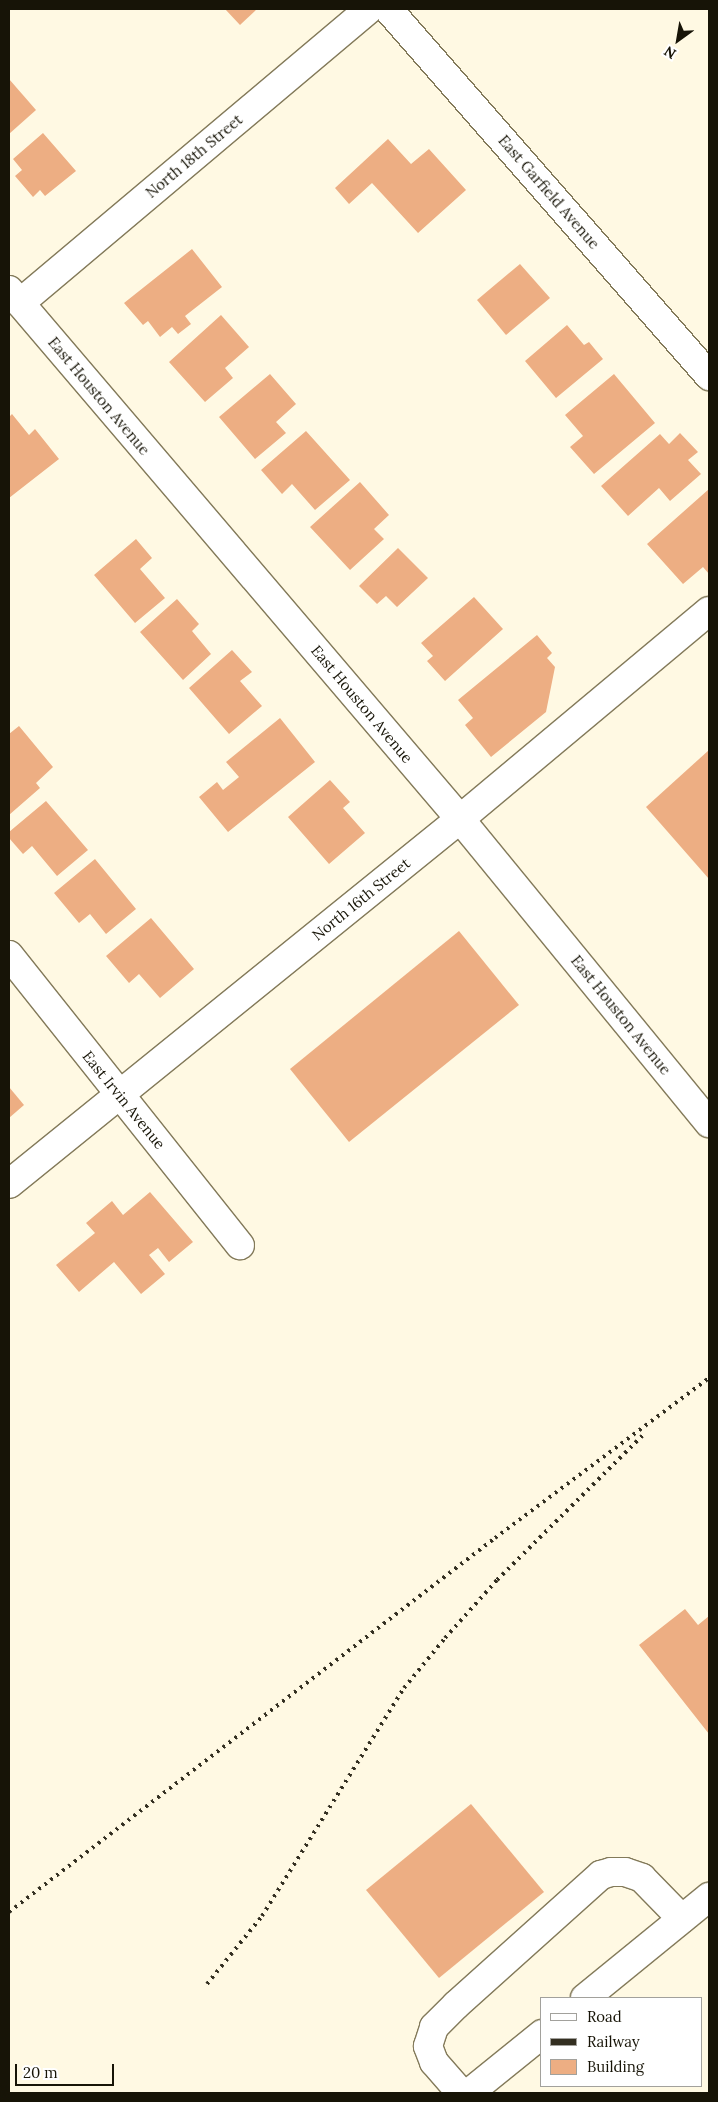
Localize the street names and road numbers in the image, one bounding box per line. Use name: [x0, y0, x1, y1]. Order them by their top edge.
street label: North 18th Street: [142, 110, 246, 202]
street label: East Garfield Avenue: [495, 131, 603, 253]
street label: East Houston Avenue: [44, 333, 154, 459]
street label: East Houston Avenue: [307, 641, 417, 767]
street label: North 16th Street: [308, 854, 414, 944]
street label: East Houston Avenue: [567, 952, 675, 1078]
street label: East Irvin Avenue: [79, 1047, 169, 1153]

